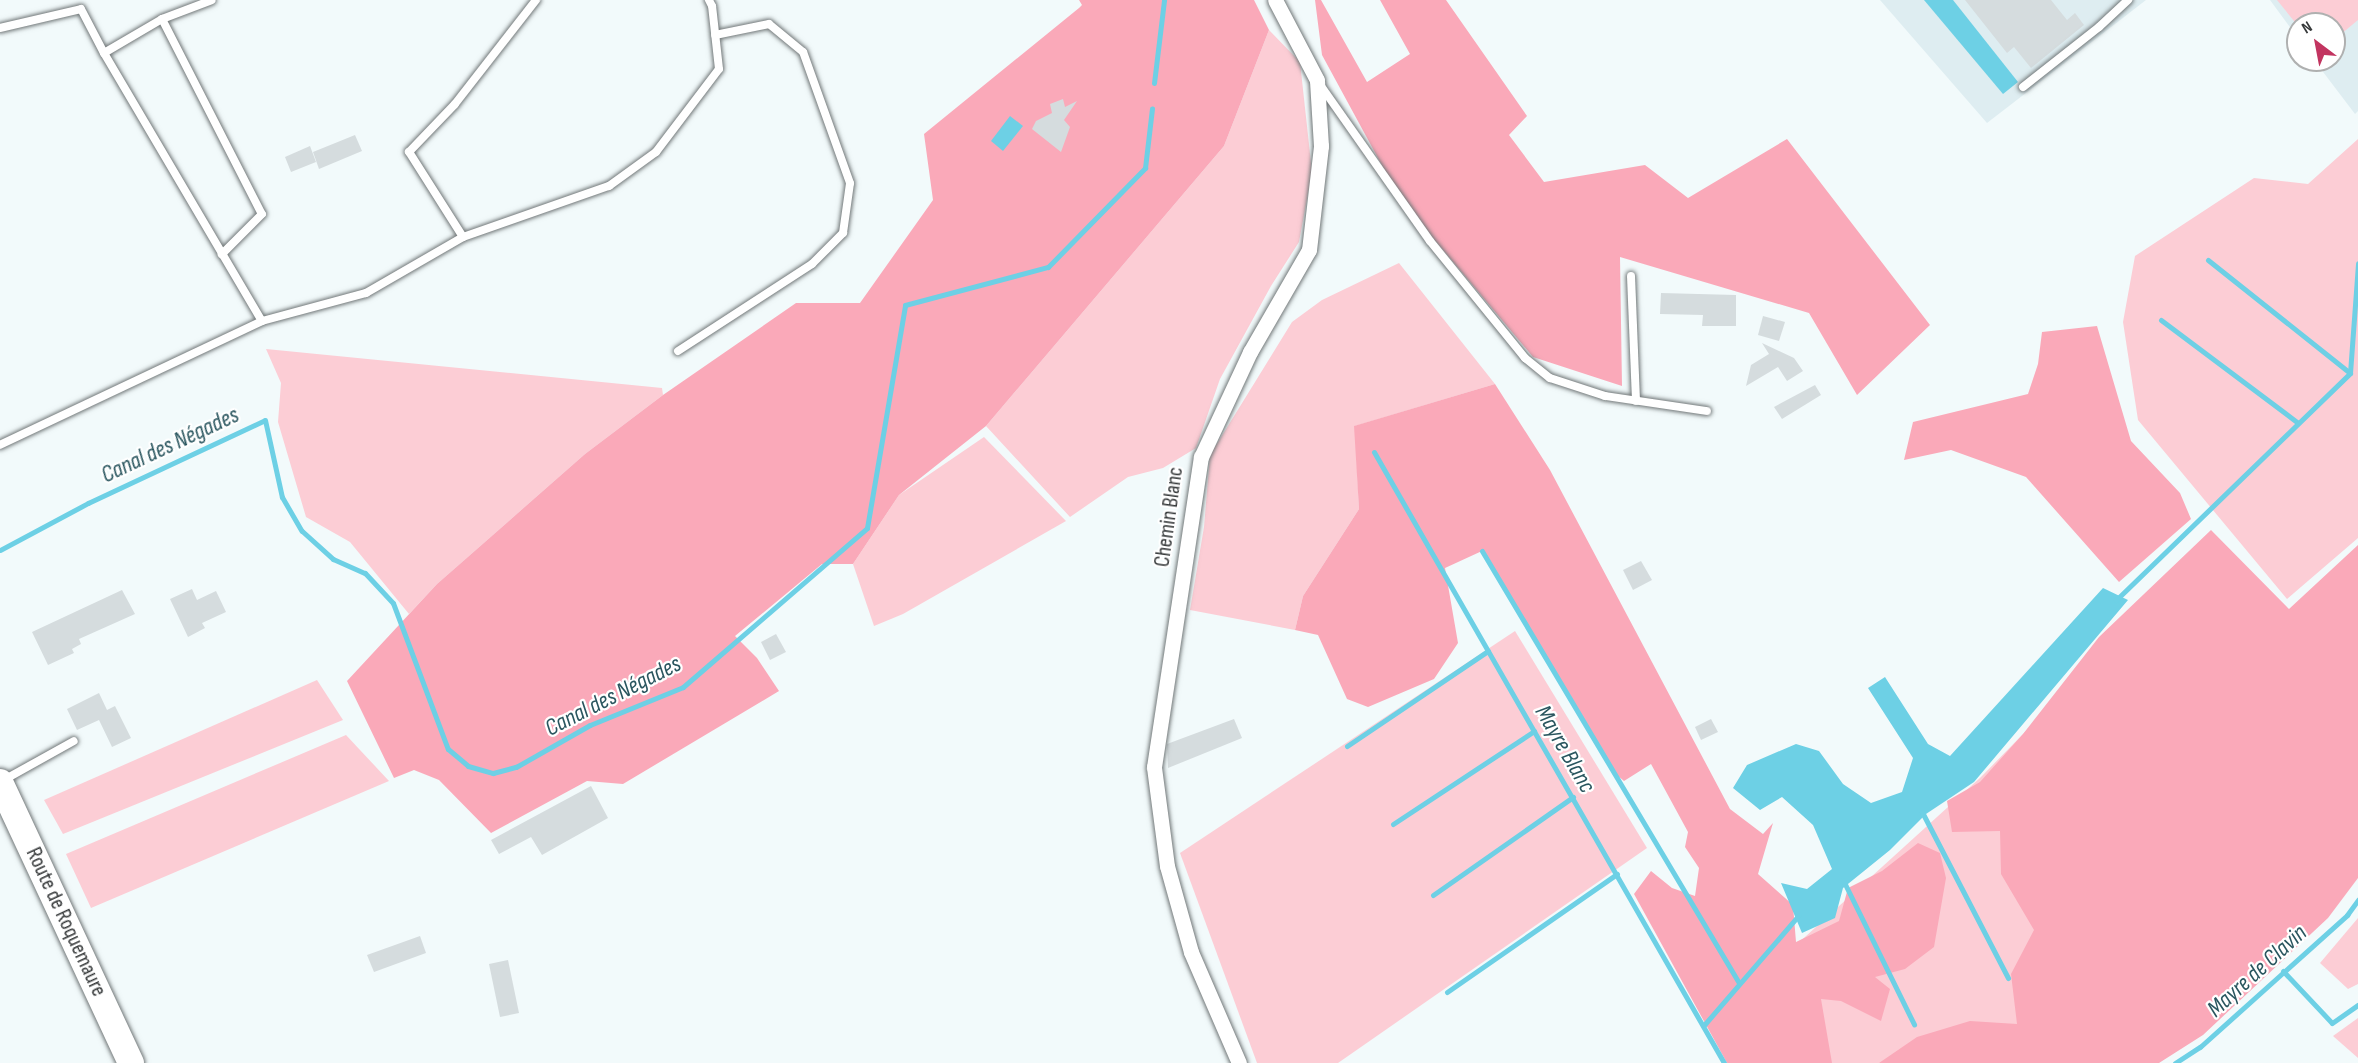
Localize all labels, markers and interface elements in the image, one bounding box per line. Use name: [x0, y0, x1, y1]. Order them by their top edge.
north arrow: [2286, 12, 2346, 72]
text: N: [2299, 18, 2316, 38]
water label: Canal des Négades: [97, 401, 243, 489]
street label: Chemin Blanc: [1149, 465, 1189, 569]
water label: Canal des Négades: [540, 649, 686, 743]
water label: Mayre Blanc: [1528, 700, 1602, 798]
street label: Route de Roquemaure: [20, 843, 112, 1001]
water label: Mayre de Clavin: [2201, 919, 2313, 1023]

